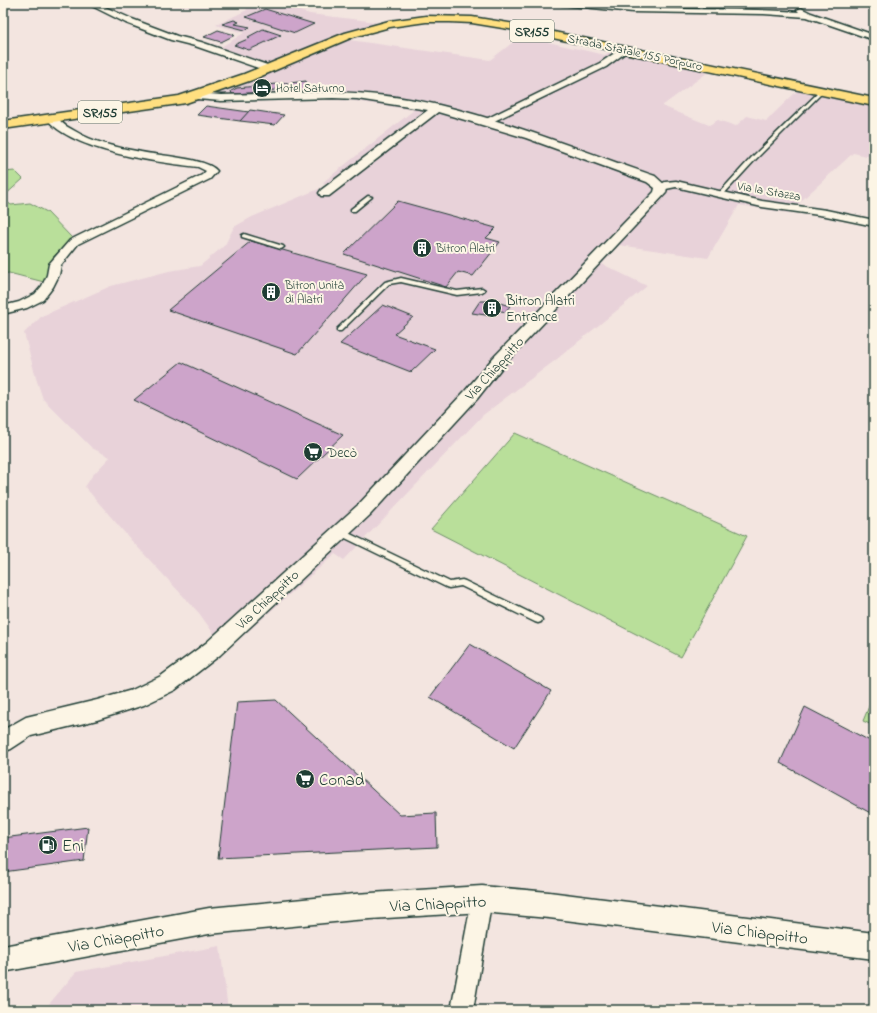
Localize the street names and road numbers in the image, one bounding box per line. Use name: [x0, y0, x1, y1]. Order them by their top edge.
road number: SR155: [510, 20, 554, 42]
street label: Strada Statale 155 Porpuro: [566, 30, 704, 76]
road number: SR155: [78, 101, 122, 123]
street label: Via la Stazza: [735, 177, 802, 206]
street label: Via Chiappitto: [460, 332, 530, 406]
street label: Via Chiappitto: [231, 565, 304, 636]
street label: Via Chiappitto: [388, 889, 487, 920]
street label: Via Chiappitto: [709, 915, 810, 952]
street label: Via Chiappitto: [65, 919, 166, 960]

